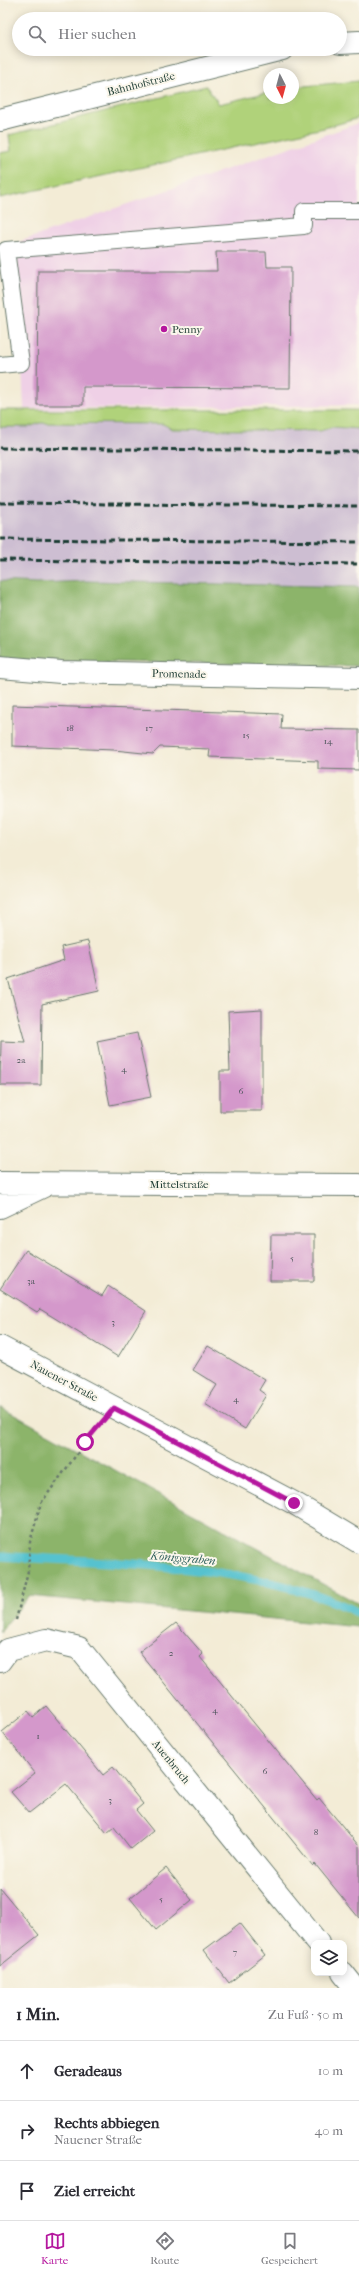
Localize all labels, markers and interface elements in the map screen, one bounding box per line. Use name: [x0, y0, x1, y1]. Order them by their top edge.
search box: [12, 12, 347, 56]
icon: search: [26, 23, 48, 45]
text: Hier suchen: [58, 25, 136, 43]
north arrow: [263, 68, 299, 104]
street label: Bahnhofstraße: [106, 69, 177, 99]
place label: Penny: [172, 323, 203, 336]
marker: Penny: [159, 324, 169, 334]
street label: Promenade: [152, 667, 207, 681]
house number: 18: [66, 723, 74, 733]
house number: 17: [145, 723, 153, 733]
house number: 15: [242, 730, 250, 740]
house number: 14: [324, 736, 333, 746]
house number: 2a: [17, 1055, 26, 1065]
house number: 4: [121, 1064, 127, 1074]
house number: 6: [239, 1086, 244, 1096]
street label: Mittelstraße: [150, 1178, 209, 1191]
house number: 5: [290, 1253, 294, 1263]
house number: 3a: [27, 1276, 36, 1286]
house number: 3: [111, 1317, 115, 1327]
street label: Nauener Straße: [28, 1358, 100, 1404]
house number: 4: [233, 1394, 239, 1404]
route start: [76, 1433, 94, 1451]
route end: [285, 1494, 303, 1512]
water label: Königsgraben: [149, 1548, 217, 1568]
house number: 2: [169, 1648, 174, 1658]
house number: 4: [212, 1705, 218, 1715]
house number: 1: [36, 1731, 40, 1741]
street label: Auenbruch: [149, 1737, 193, 1787]
house number: 6: [263, 1766, 268, 1776]
house number: 3: [108, 1795, 112, 1805]
house number: 8: [314, 1827, 319, 1837]
house number: 5: [159, 1894, 163, 1904]
map controls: [311, 1940, 347, 1976]
button: layers: [311, 1940, 347, 1976]
house number: 7: [233, 1947, 238, 1957]
text: 1 Min.: [16, 2004, 59, 2024]
text: Zu Fuß · 50 m: [268, 2007, 343, 2022]
icon: ahead: [16, 2060, 38, 2082]
text: Geradeaus: [54, 2062, 122, 2080]
text: 10 m: [318, 2063, 343, 2078]
text: Rechts abbiegen: [54, 2114, 159, 2132]
icon: right: [16, 2120, 38, 2142]
text: 40 m: [315, 2123, 343, 2138]
text: Nauener Straße: [54, 2132, 142, 2147]
icon: arrive: [16, 2180, 38, 2202]
text: Ziel erreicht: [54, 2182, 135, 2200]
tab: Karte: [41, 2230, 68, 2267]
tab: Route: [150, 2230, 179, 2267]
tab: Gespeichert: [261, 2230, 318, 2267]

